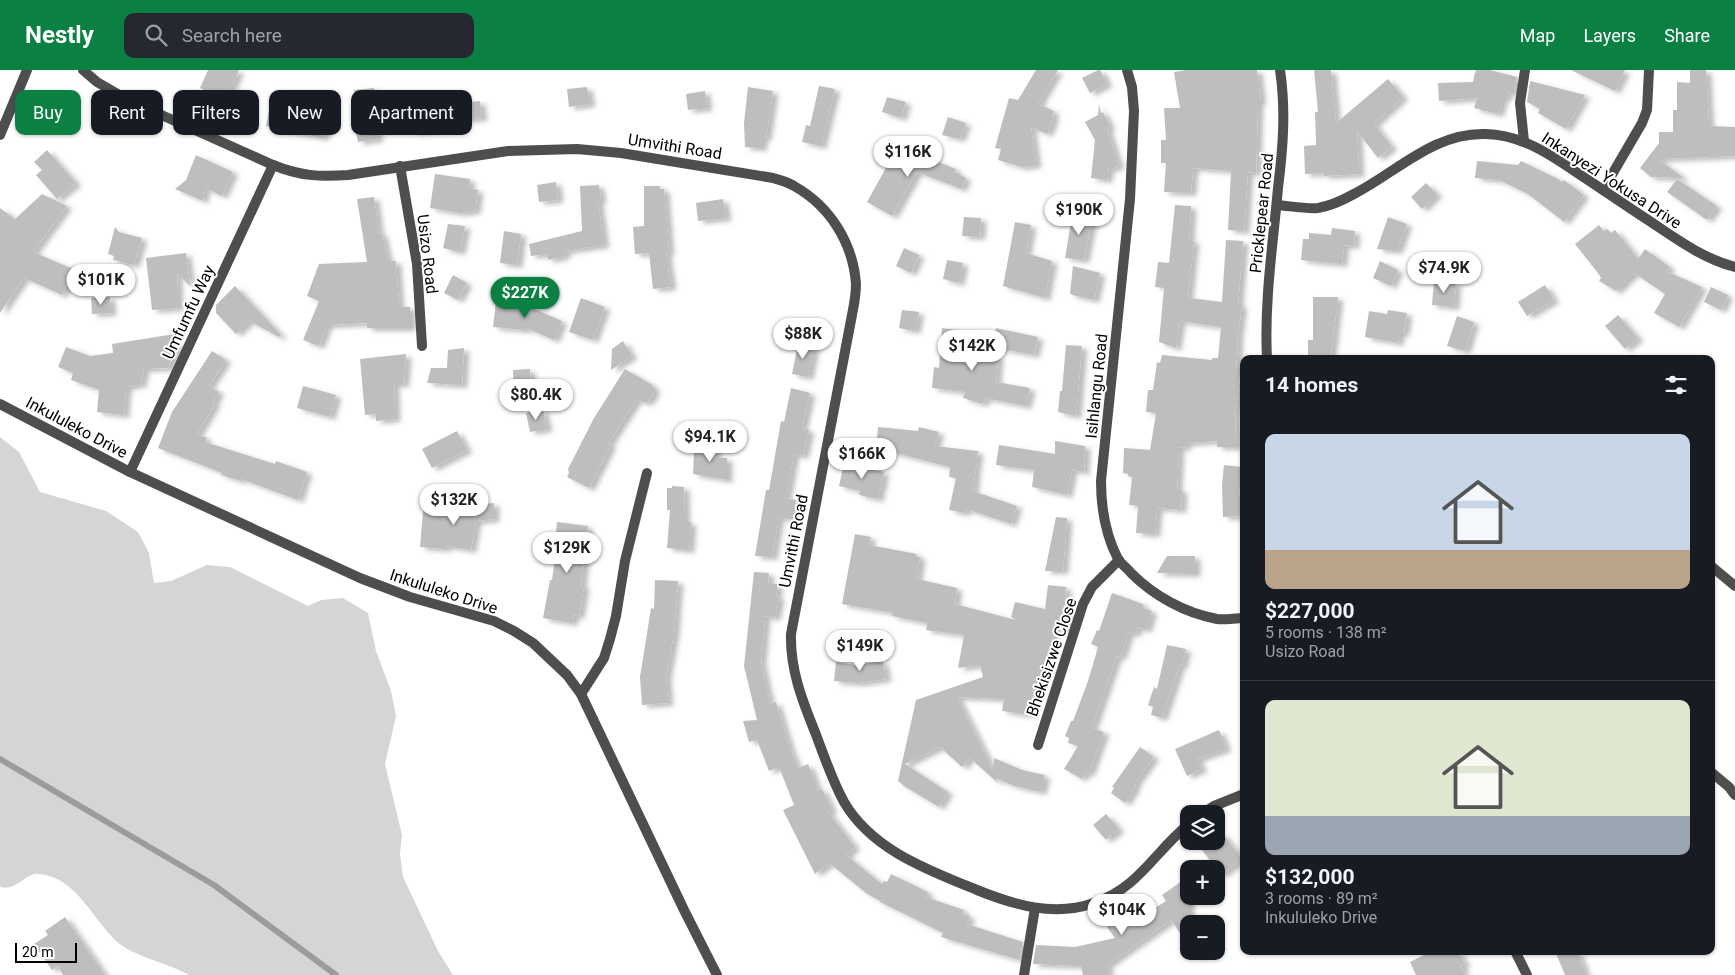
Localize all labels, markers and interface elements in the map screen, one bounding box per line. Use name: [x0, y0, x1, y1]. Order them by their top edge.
search box: [124, 13, 474, 58]
text: Nestly: [25, 21, 94, 49]
icon: search: [142, 21, 170, 49]
text: Search here: [182, 24, 282, 47]
text: Map: [1520, 25, 1555, 46]
text: Layers: [1583, 25, 1636, 46]
text: Share: [1664, 25, 1710, 46]
chip: Buy: [15, 90, 81, 135]
chip: Rent: [91, 90, 163, 135]
chip: Filters: [173, 90, 259, 135]
chip: New: [269, 90, 341, 135]
chip: Apartment: [351, 90, 472, 135]
street label: Inkanyezi Yokusa Drive: [1538, 128, 1685, 233]
street label: Umvithi Road: [627, 130, 723, 163]
pin: $116K: [873, 136, 943, 178]
text: $116K: [885, 142, 931, 161]
street label: Pricklepear Road: [1246, 152, 1277, 274]
pin: $190K: [1044, 194, 1114, 236]
text: $190K: [1056, 200, 1102, 219]
street label: Usizo Road: [413, 213, 442, 295]
pin: $74.9K: [1403, 252, 1485, 294]
text: $74.9K: [1418, 258, 1470, 277]
street label: Umfumfu Way: [158, 262, 219, 362]
pin: $101K: [66, 264, 136, 306]
text: $101K: [78, 270, 124, 289]
pin: $227K: [490, 276, 560, 319]
text: $227K: [502, 283, 548, 302]
pin: $88K: [773, 318, 833, 360]
text: $88K: [784, 324, 822, 343]
pin: $142K: [937, 330, 1007, 372]
street label: Isihlangu Road: [1082, 333, 1111, 439]
text: $142K: [949, 336, 995, 355]
icon: filters: [1662, 371, 1690, 399]
text: 14 homes: [1265, 373, 1358, 397]
pin: $80.4K: [495, 378, 577, 421]
text: $80.4K: [510, 385, 562, 404]
street label: Inkululeko Drive: [23, 393, 131, 462]
pin: $94.1K: [669, 420, 751, 463]
text: $94.1K: [684, 427, 736, 446]
pin: $166K: [827, 438, 897, 480]
text: $166K: [839, 444, 885, 463]
icon: home: [1433, 467, 1523, 557]
pin: $132K: [419, 484, 489, 526]
text: $132K: [431, 490, 477, 509]
street label: Umvithi Road: [775, 493, 812, 589]
pin: $129K: [532, 532, 602, 574]
text: $129K: [544, 538, 590, 557]
street label: Inkululeko Drive: [387, 565, 500, 618]
street label: Bhekisizwe Close: [1022, 595, 1081, 719]
text: $227,000: [1265, 599, 1355, 623]
text: 5 rooms · 138 m²: [1265, 623, 1387, 642]
pin: $149K: [825, 630, 895, 672]
text: $149K: [837, 636, 883, 655]
text: Usizo Road: [1265, 642, 1345, 661]
icon: home: [1433, 732, 1523, 822]
map controls: [1180, 805, 1225, 960]
button: layers: [1180, 805, 1225, 850]
button: +: [1180, 860, 1225, 905]
text: $132,000: [1265, 865, 1355, 889]
text: 3 rooms · 89 m²: [1265, 889, 1378, 908]
pin: $104K: [1087, 894, 1157, 936]
text: $104K: [1099, 900, 1145, 919]
text: Inkululeko Drive: [1265, 908, 1377, 927]
button: −: [1180, 915, 1225, 960]
scale bar: [15, 940, 78, 963]
text: 20 m: [22, 944, 54, 960]

